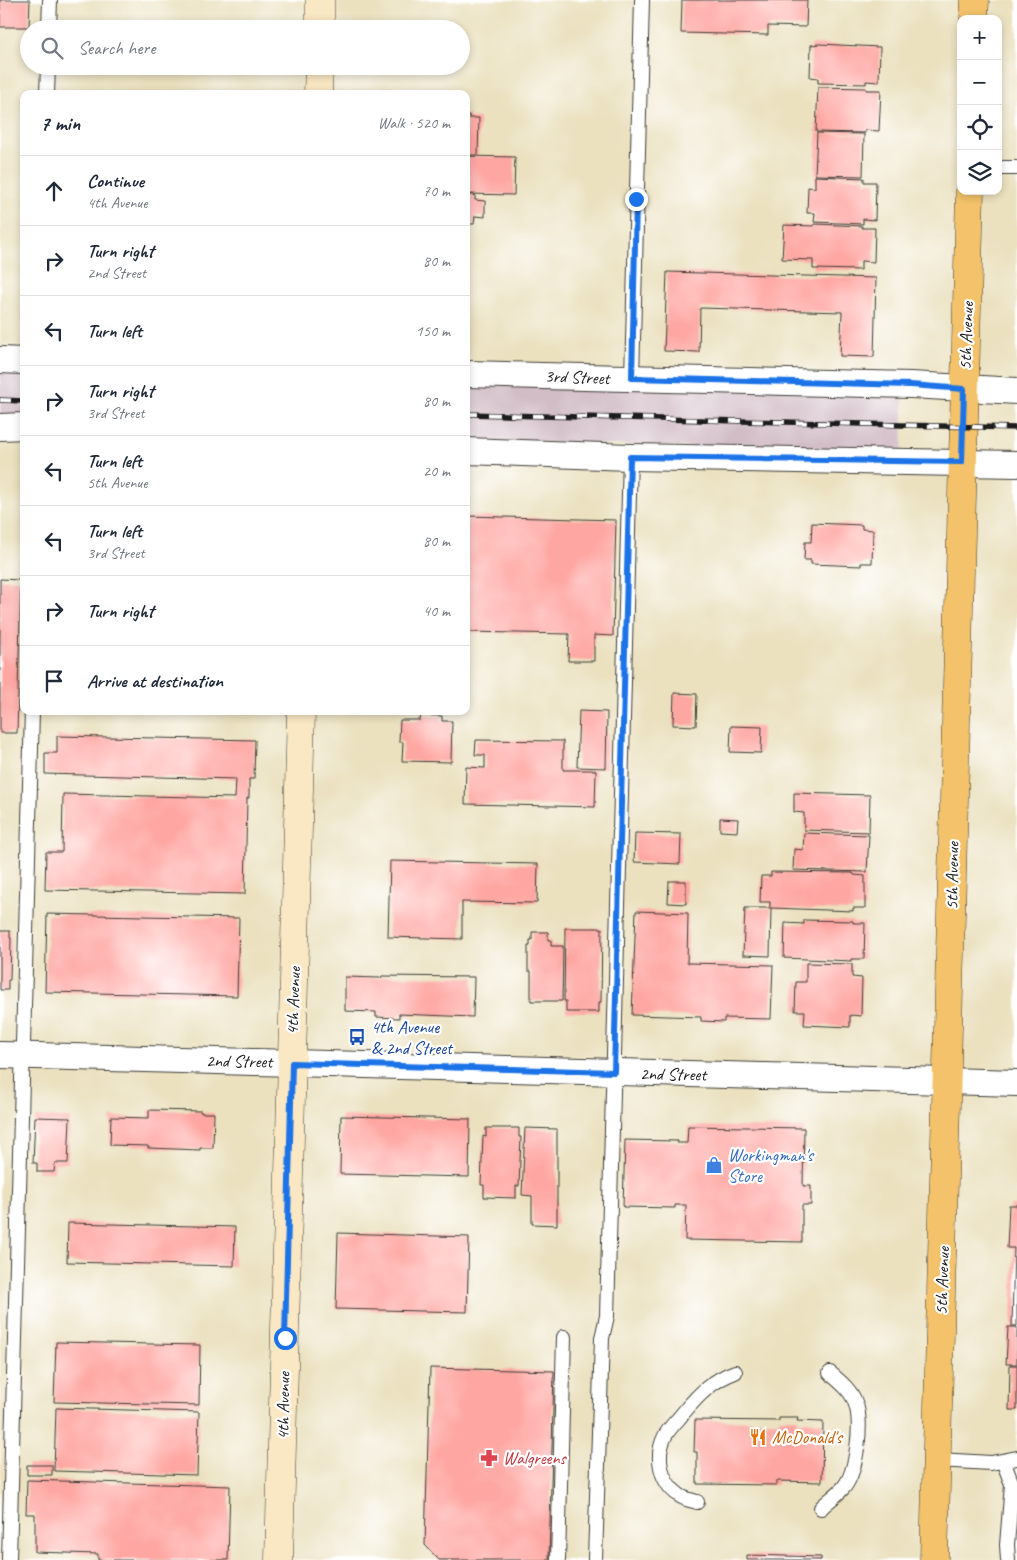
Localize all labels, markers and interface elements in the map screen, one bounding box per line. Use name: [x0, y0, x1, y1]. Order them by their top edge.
map controls: [957, 15, 1002, 195]
button: +: [957, 15, 1002, 60]
search box: [20, 20, 470, 75]
icon: search: [38, 34, 66, 62]
text: Search here: [78, 36, 155, 60]
button: −: [957, 60, 1002, 105]
button: locate: [957, 105, 1002, 150]
text: 7 min: [40, 110, 80, 136]
text: Walk · 520 m: [378, 113, 450, 133]
button: layers: [957, 150, 1002, 195]
text: Continue: [87, 169, 144, 193]
icon: ahead: [40, 177, 68, 205]
text: 70 m: [423, 181, 450, 201]
route end: [625, 188, 648, 211]
text: 4th Avenue: [87, 193, 147, 213]
text: Turn right: [87, 239, 154, 263]
icon: right: [40, 247, 68, 275]
text: 80 m: [423, 251, 450, 271]
text: 2nd Street: [87, 263, 146, 283]
street label: 5th Avenue: [954, 300, 978, 370]
icon: left: [40, 317, 68, 345]
text: Turn left: [87, 319, 142, 343]
text: 150 m: [416, 321, 450, 341]
street label: 3rd Street: [544, 365, 612, 389]
text: Turn right: [87, 379, 154, 403]
icon: right: [40, 387, 68, 415]
text: 80 m: [423, 391, 450, 411]
text: 3rd Street: [87, 403, 145, 423]
text: Turn left: [87, 449, 142, 473]
icon: left: [40, 457, 68, 485]
text: 20 m: [423, 461, 450, 481]
text: 5th Avenue: [87, 473, 147, 493]
text: Turn left: [87, 519, 142, 543]
icon: left: [40, 527, 68, 555]
text: 80 m: [423, 531, 450, 551]
text: 3rd Street: [87, 543, 145, 563]
icon: right: [40, 597, 68, 625]
text: Turn right: [87, 599, 154, 623]
text: 40 m: [423, 601, 450, 621]
icon: arrive: [40, 667, 68, 695]
text: Arrive at destination: [87, 669, 223, 693]
street label: 5th Avenue: [940, 841, 964, 910]
street label: 4th Avenue: [281, 965, 305, 1035]
place label: 4th Avenue & 2nd Street: [371, 1016, 454, 1059]
bus stop icon: 4th Avenue & 2nd Street: [347, 1027, 367, 1047]
street label: 2nd Street: [206, 1049, 274, 1073]
street label: 2nd Street: [640, 1062, 708, 1086]
place label: Workingman's Store: [728, 1144, 815, 1187]
shop icon: Workingman's Store: [704, 1155, 724, 1175]
street label: 5th Avenue: [930, 1245, 954, 1315]
route start: [274, 1327, 297, 1350]
street label: 4th Avenue: [271, 1371, 295, 1440]
place label: McDonald's: [772, 1426, 844, 1448]
restaurant icon: McDonald's: [748, 1427, 768, 1447]
place label: Walgreens: [503, 1447, 568, 1469]
pharmacy icon: Walgreens: [479, 1448, 499, 1468]

